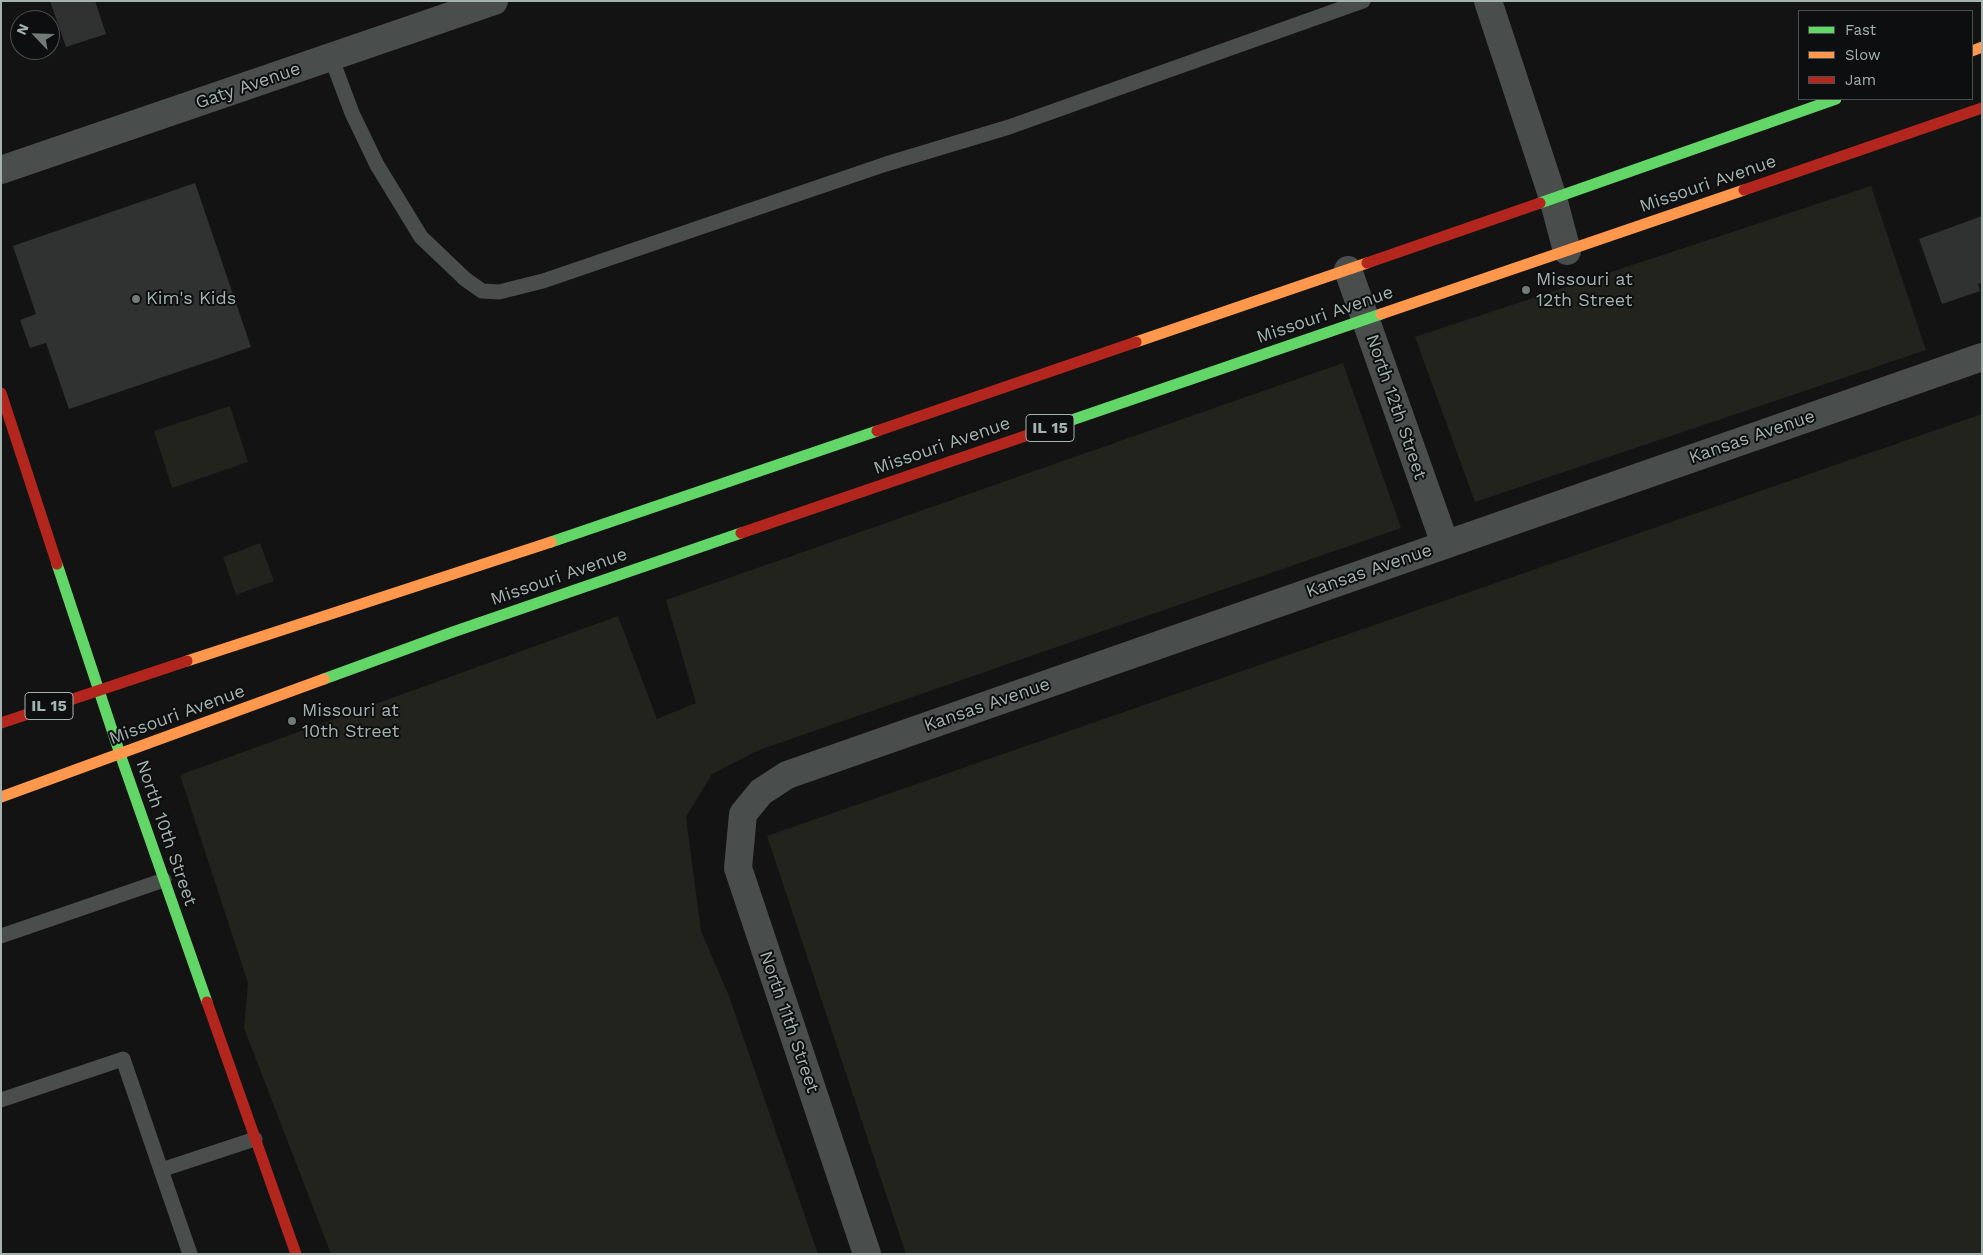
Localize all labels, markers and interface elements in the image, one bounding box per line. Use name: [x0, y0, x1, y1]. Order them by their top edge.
north arrow: [10, 10, 60, 60]
legend: [1798, 10, 1973, 100]
text: N: [13, 21, 32, 37]
text: Fast: [1845, 21, 1876, 39]
text: Slow: [1845, 46, 1881, 64]
street label: Gaty Avenue: [193, 58, 303, 114]
text: Jam: [1845, 71, 1876, 89]
street label: Missouri Avenue: [1637, 151, 1779, 217]
place label: Missouri at 12th Street: [1536, 269, 1633, 312]
street label: Missouri Avenue: [1254, 282, 1396, 348]
marker: Missouri at 12th Street: [1520, 284, 1532, 296]
place label: Kim's Kids: [146, 288, 236, 310]
marker: Kim's Kids: [130, 293, 142, 305]
street label: North 12th Street: [1361, 332, 1431, 482]
street label: Kansas Avenue: [1686, 405, 1818, 469]
street label: Missouri Avenue: [871, 413, 1013, 479]
road number: IL 15: [1026, 414, 1074, 442]
street label: Kansas Avenue: [1303, 539, 1435, 603]
street label: Missouri Avenue: [488, 544, 630, 610]
street label: Kansas Avenue: [921, 673, 1053, 737]
street label: Missouri Avenue: [106, 680, 248, 750]
road number: IL 15: [25, 692, 73, 719]
place label: Missouri at 10th Street: [302, 700, 399, 742]
marker: Missouri at 10th Street: [286, 715, 298, 727]
street label: North 10th Street: [131, 757, 201, 909]
street label: North 11th Street: [755, 948, 823, 1096]

